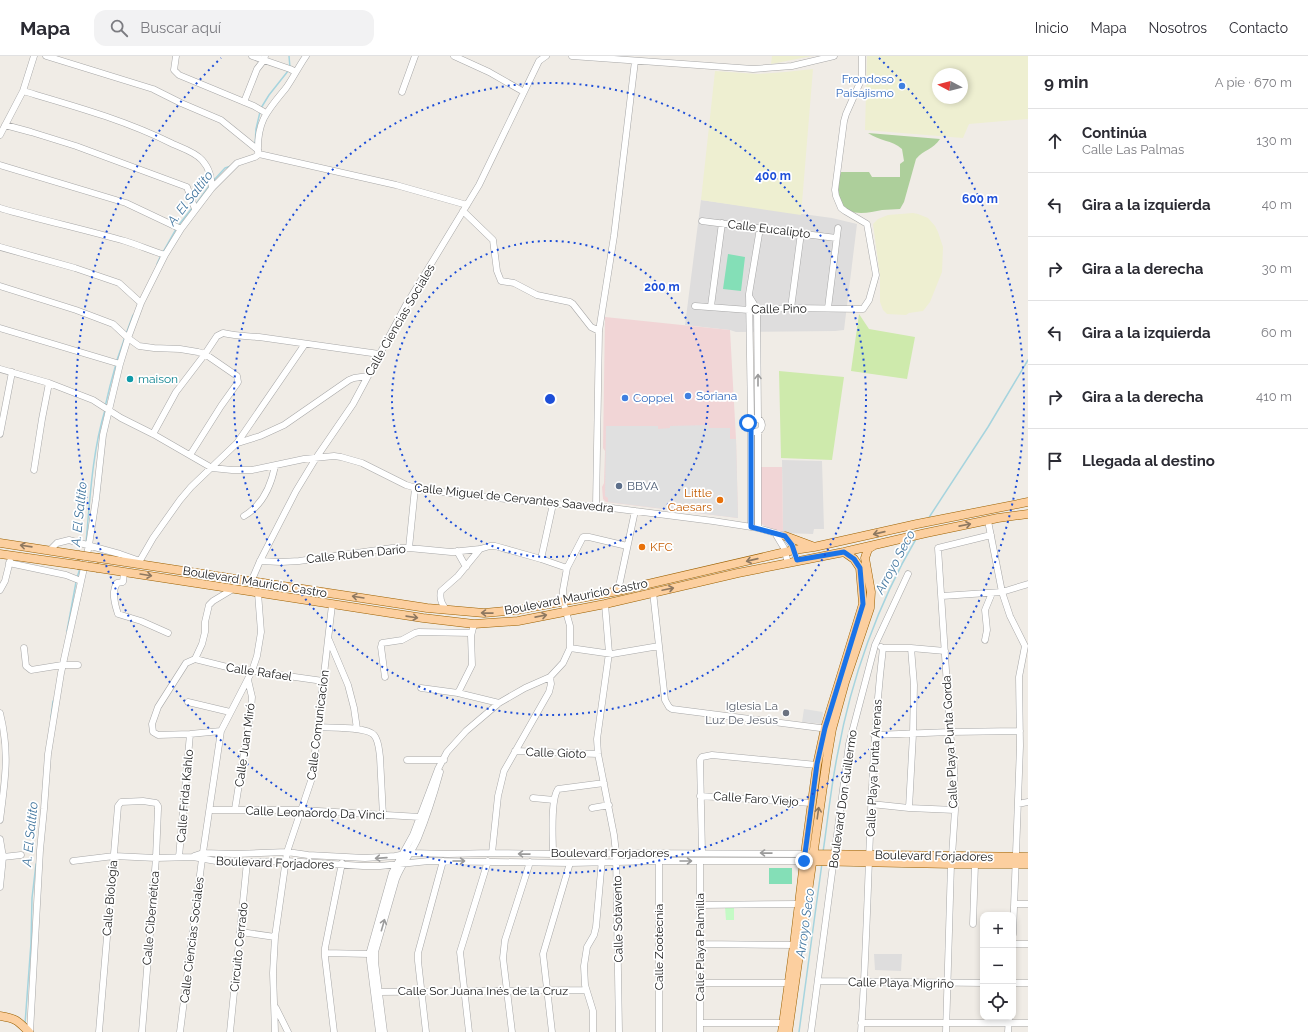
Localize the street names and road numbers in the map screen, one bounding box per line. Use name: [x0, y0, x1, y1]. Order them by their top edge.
street label: Calle Eucalipto: [727, 217, 811, 241]
street label: Calle Ciencias Sociales: [362, 261, 438, 379]
street label: Calle Pino: [751, 302, 807, 316]
street label: Calle Miguel de Cervantes Saavedra: [414, 481, 614, 515]
street label: Calle Ruben Darío: [306, 542, 406, 566]
street label: Boulevard Mauricio Castro: [182, 564, 328, 600]
street label: Boulevard Mauricio Castro: [503, 576, 649, 618]
street label: Calle Rafael: [225, 660, 294, 684]
street label: Calle Comunicacion: [304, 669, 332, 781]
street label: Calle Playa Punta Gorda: [940, 675, 960, 809]
street label: Calle Playa Punta Arenas: [863, 699, 885, 837]
street label: Calle Juan Miró: [232, 702, 258, 788]
street label: Boulevard Don Guillermo: [826, 729, 860, 869]
street label: Calle Gioto: [525, 745, 587, 761]
street label: Calle Frida Kahlo: [174, 749, 196, 843]
street label: Calle Faro Viejo: [713, 789, 799, 809]
street label: Calle Leonaordo Da Vinci: [245, 804, 385, 822]
street label: Boulevard Forjadores: [551, 846, 669, 860]
street label: Boulevard Forjadores: [875, 848, 994, 864]
street label: Boulevard Forjadores: [216, 854, 335, 872]
street label: Calle Biología: [100, 859, 120, 937]
street label: Calle Cibernética: [140, 870, 162, 966]
street label: Calle Sotavento: [610, 875, 626, 963]
street label: Calle Ciencias Sociales: [177, 876, 207, 1004]
street label: Calle Playa Palmilla: [693, 893, 707, 1001]
street label: Circuito Cerrado: [227, 901, 251, 993]
street label: Calle Zootecnia: [652, 904, 666, 990]
street label: Calle Playa Migriño: [848, 975, 954, 991]
street label: Calle Sor Juana Inés de la Cruz: [398, 984, 568, 998]

